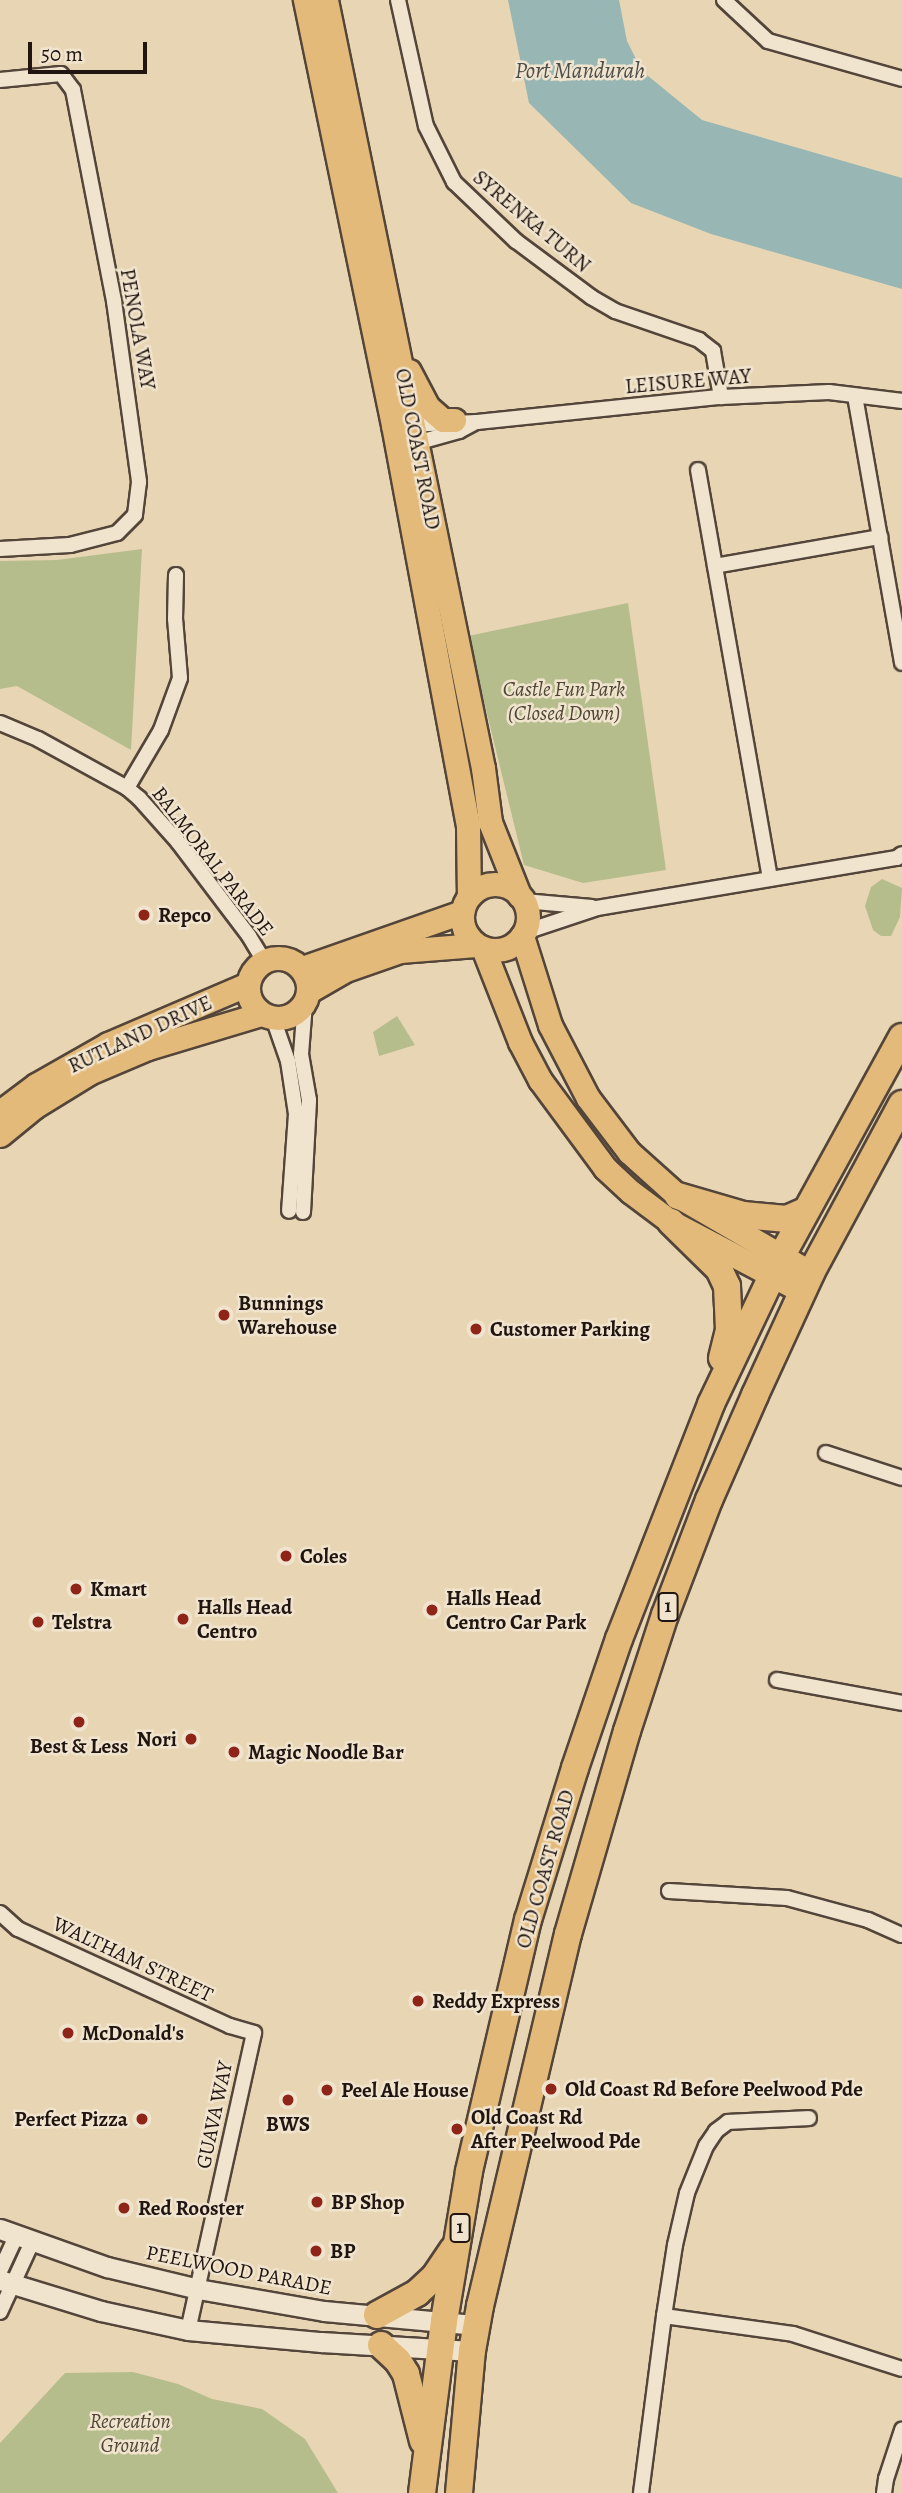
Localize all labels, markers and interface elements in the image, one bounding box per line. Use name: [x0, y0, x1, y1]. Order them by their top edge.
scale bar: [32, 28, 150, 72]
text: 50 m: [41, 40, 83, 68]
water label: Port Mandurah: [515, 57, 645, 85]
street label: SYRENKA TURN: [468, 165, 596, 277]
street label: PENOLA WAY: [115, 266, 161, 392]
street label: LEISURE WAY: [624, 363, 752, 399]
street label: OLD COAST ROAD: [390, 366, 446, 532]
park label: Castle Fun Park (Closed Down): [503, 676, 625, 726]
street label: BALMORAL PARADE: [147, 781, 279, 941]
place label: Repco: [158, 902, 211, 928]
marker: Repco: [136, 907, 152, 923]
street label: RUTLAND DRIVE: [64, 990, 216, 1078]
place label: Bunnings Warehouse: [238, 1290, 337, 1340]
marker: Bunnings Warehouse: [216, 1307, 232, 1323]
place label: Customer Parking: [490, 1316, 650, 1342]
marker: Customer Parking: [468, 1321, 484, 1337]
place label: Coles: [300, 1543, 347, 1569]
marker: Coles: [278, 1548, 294, 1564]
place label: Kmart: [90, 1576, 147, 1602]
marker: Kmart: [68, 1581, 84, 1597]
place label: Halls Head Centro Car Park: [446, 1585, 586, 1635]
road number: 1: [658, 1592, 678, 1623]
place label: Halls Head Centro: [197, 1594, 292, 1644]
marker: Halls Head Centro Car Park: [424, 1602, 440, 1618]
place label: Telstra: [52, 1609, 112, 1635]
marker: Halls Head Centro: [175, 1611, 191, 1627]
marker: Telstra: [30, 1614, 46, 1630]
marker: Best & Less: [71, 1714, 87, 1730]
place label: Nori: [137, 1726, 177, 1752]
marker: Nori: [183, 1731, 199, 1747]
place label: Best & Less: [30, 1733, 128, 1759]
place label: Magic Noodle Bar: [248, 1739, 404, 1765]
marker: Magic Noodle Bar: [226, 1744, 242, 1760]
street label: OLD COAST ROAD: [510, 1787, 580, 1951]
street label: WALTHAM STREET: [49, 1911, 217, 2007]
place label: Reddy Express: [432, 1988, 560, 2014]
marker: Reddy Express: [410, 1993, 426, 2009]
place label: McDonald's: [82, 2020, 184, 2046]
marker: McDonald's: [60, 2025, 76, 2041]
street label: GUAVA WAY: [190, 2059, 238, 2171]
place label: Old Coast Rd Before Peelwood Pde: [565, 2076, 863, 2102]
place label: Peel Ale House: [341, 2077, 469, 2103]
marker: Old Coast Rd Before Peelwood Pde: [543, 2081, 559, 2097]
marker: Peel Ale House: [319, 2082, 335, 2098]
marker: BWS: [280, 2092, 296, 2108]
place label: Old Coast Rd After Peelwood Pde: [471, 2104, 641, 2154]
place label: Perfect Pizza: [14, 2106, 128, 2132]
marker: Perfect Pizza: [134, 2111, 150, 2127]
place label: BWS: [266, 2111, 310, 2137]
marker: Old Coast Rd After Peelwood Pde: [449, 2121, 465, 2137]
place label: BP Shop: [331, 2189, 405, 2215]
marker: BP Shop: [309, 2194, 325, 2210]
place label: Red Rooster: [138, 2195, 244, 2221]
marker: Red Rooster: [116, 2200, 132, 2216]
road number: 1: [449, 2212, 470, 2244]
place label: BP: [330, 2238, 355, 2264]
street label: PEELWOOD PARADE: [144, 2240, 334, 2300]
marker: BP: [308, 2243, 324, 2259]
park label: Recreation Ground: [89, 2408, 171, 2458]

